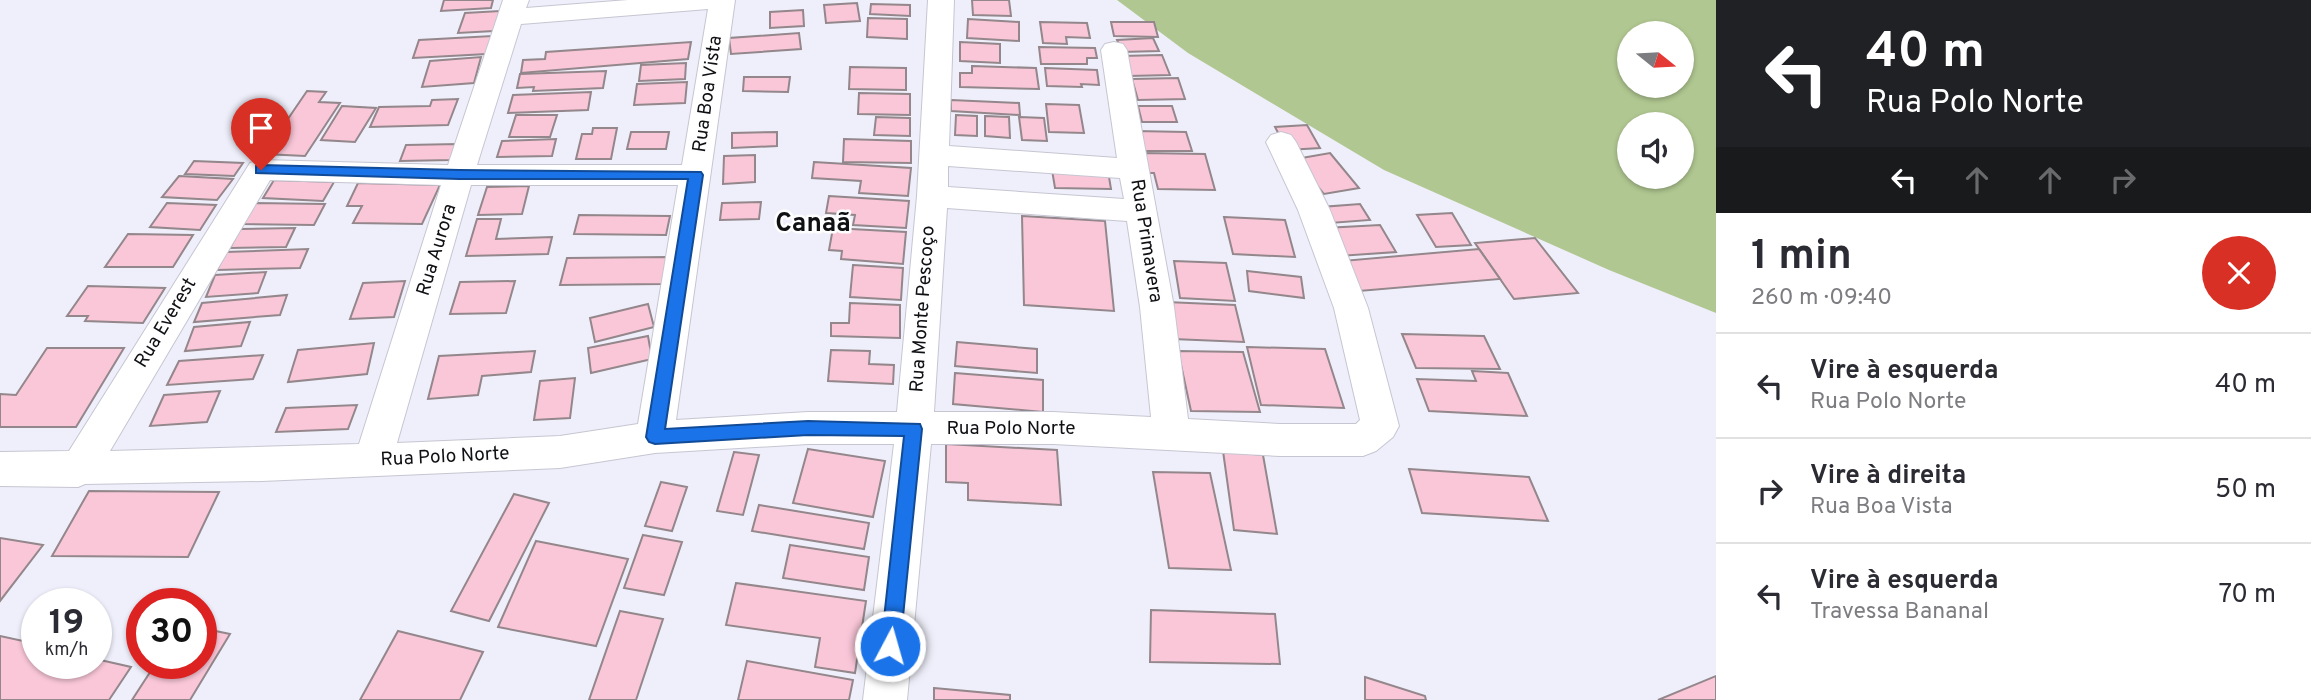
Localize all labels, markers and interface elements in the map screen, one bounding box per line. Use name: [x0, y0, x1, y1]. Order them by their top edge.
north arrow: [1617, 21, 1694, 98]
map controls: [1617, 21, 1694, 189]
text: 40 m: [1866, 23, 1985, 85]
icon: left: [1751, 28, 1842, 119]
street label: Rua Boa Vista: [688, 34, 728, 154]
text: Rua Polo Norte: [1866, 84, 2084, 124]
pin: [231, 98, 291, 170]
icon: arrive: [242, 109, 280, 147]
button: sound: [1617, 112, 1694, 189]
icon: left: [1885, 161, 1923, 199]
icon: ahead: [1958, 161, 1996, 199]
icon: ahead: [2031, 161, 2069, 199]
icon: right: [2104, 161, 2142, 199]
street label: Rua Primavera: [1124, 177, 1168, 305]
street label: Rua Aurora: [412, 201, 462, 299]
district label: Canaã: [775, 208, 851, 241]
street label: Rua Monte Pescoço: [905, 225, 941, 393]
text: 1 min: [1751, 231, 1852, 284]
button: close: [2202, 236, 2276, 310]
street label: Rua Everest: [130, 274, 202, 372]
text: 260 m · 09:40: [1751, 284, 1892, 313]
text: Vire à esquerda: [1810, 355, 1998, 388]
icon: left: [1751, 367, 1789, 405]
text: 40 m: [2215, 369, 2276, 402]
text: Rua Polo Norte: [1810, 388, 1966, 417]
street label: Rua Polo Norte: [946, 417, 1076, 441]
street label: Rua Polo Norte: [380, 442, 510, 472]
text: Vire à direita: [1810, 460, 1966, 493]
icon: right: [1751, 472, 1789, 510]
text: 50 m: [2215, 474, 2276, 507]
text: Rua Boa Vista: [1810, 493, 1953, 522]
text: Vire à esquerda: [1810, 565, 1998, 598]
icon: left: [1751, 577, 1789, 615]
text: 70 m: [2218, 579, 2276, 612]
speed limit sign: 30: [126, 588, 217, 679]
text: Travessa Bananal: [1810, 598, 1989, 627]
text: 19: [49, 602, 84, 646]
position arrow: [853, 609, 927, 683]
text: km/h: [45, 639, 88, 662]

